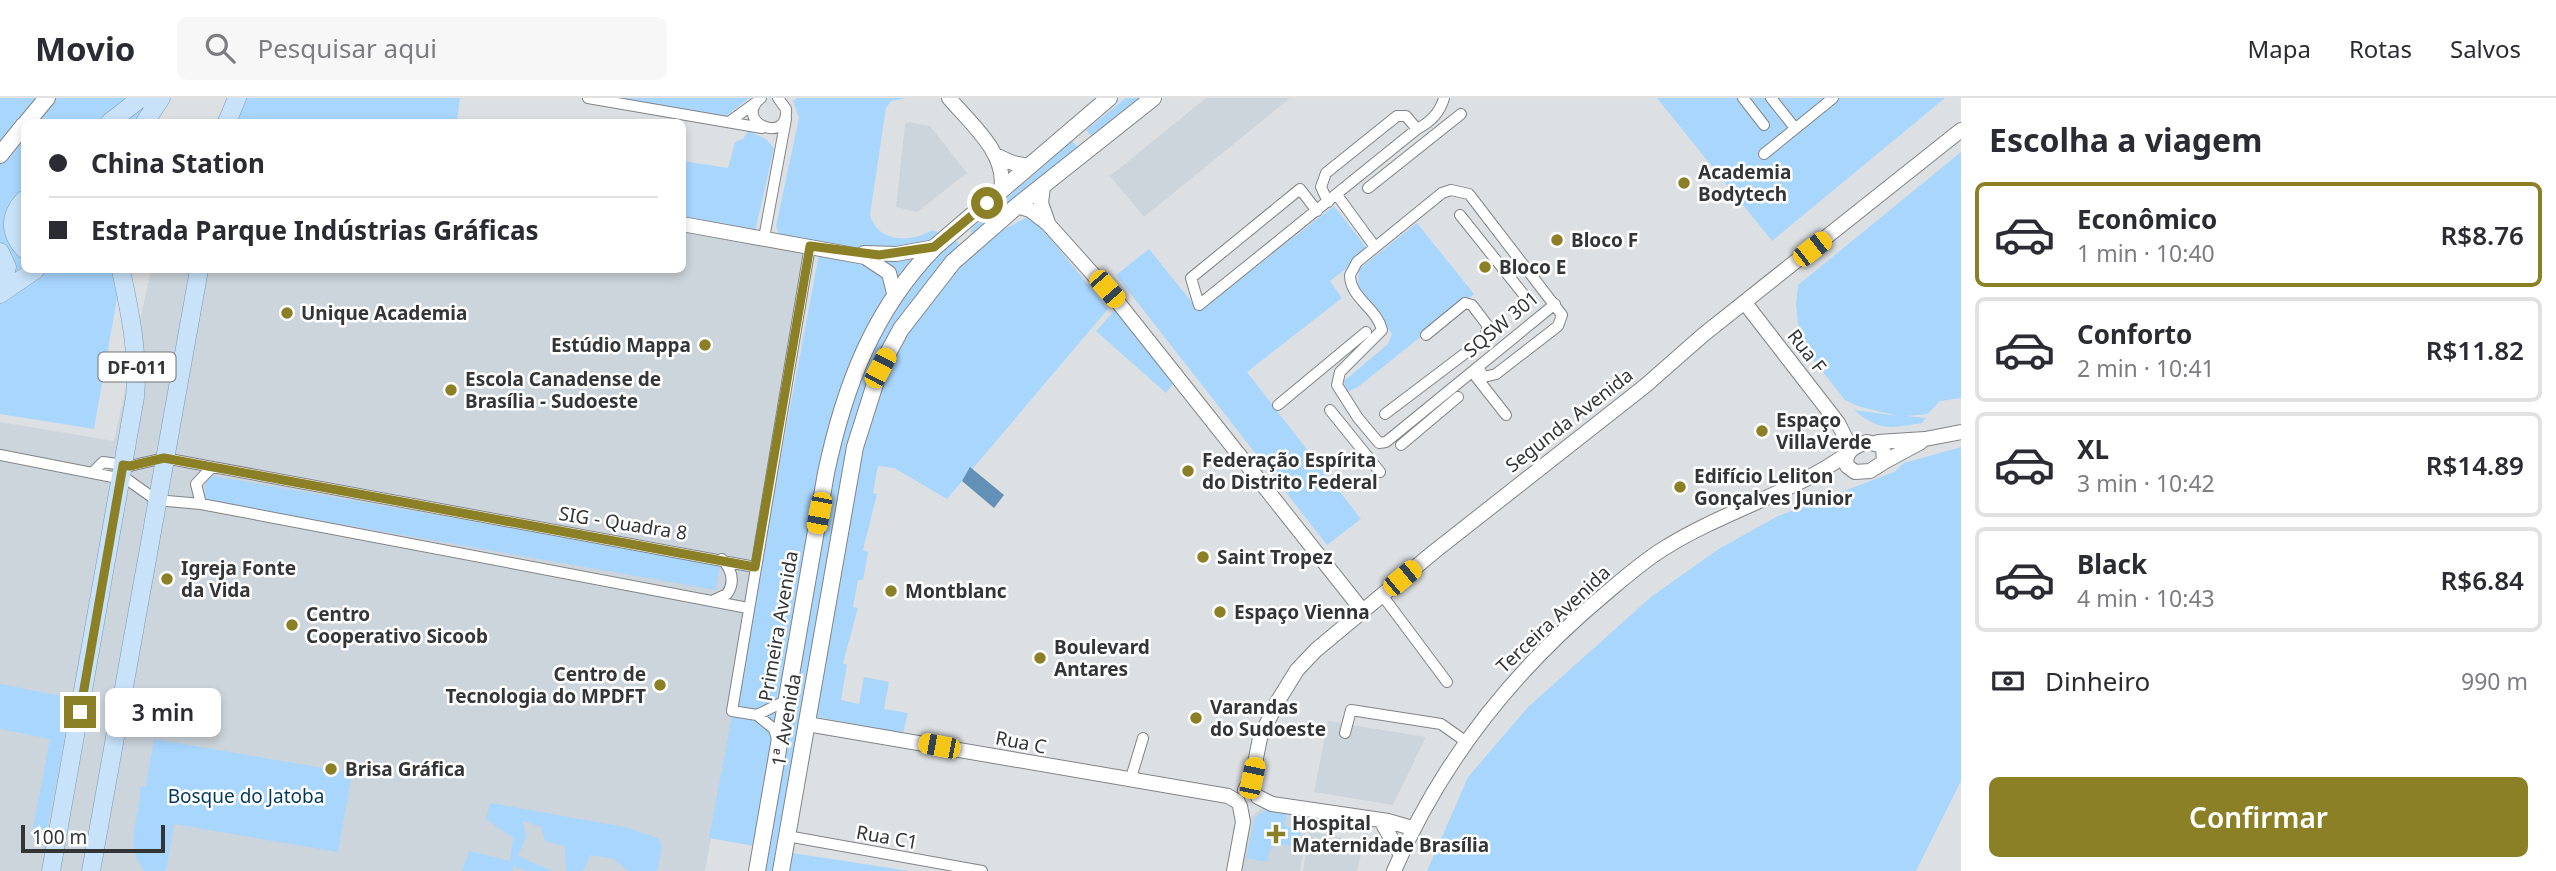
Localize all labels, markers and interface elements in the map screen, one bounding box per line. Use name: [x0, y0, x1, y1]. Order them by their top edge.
search box: [177, 17, 667, 80]
text: Movio: [35, 26, 135, 71]
icon: search: [201, 29, 239, 67]
text: Pesquisar aqui: [257, 30, 437, 66]
text: Mapa: [2247, 32, 2311, 65]
text: Rotas: [2349, 32, 2412, 65]
text: Salvos: [2450, 32, 2521, 65]
text: Escolha a viagem: [1989, 118, 2262, 161]
text: China Station: [91, 145, 265, 181]
place label: Academia Bodytech: [1698, 159, 1791, 207]
marker: Academia Bodytech: [1676, 175, 1692, 191]
route start: [971, 187, 1003, 219]
text: Econômico: [2077, 201, 2217, 237]
icon: car: [1993, 203, 2056, 266]
text: Estrada Parque Indústrias Gráficas: [91, 212, 539, 248]
text: R$8.76: [2441, 217, 2524, 253]
place label: Bloco F: [1571, 227, 1638, 253]
car: [1789, 228, 1836, 270]
marker: Bloco F: [1549, 232, 1565, 248]
text: 1 min · 10:40: [2077, 237, 2215, 269]
place label: Bloco E: [1499, 254, 1566, 280]
marker: Bloco E: [1477, 259, 1493, 275]
car: [1086, 266, 1129, 312]
street label: SQSW 301: [1458, 285, 1544, 363]
place label: Unique Academia: [301, 300, 467, 326]
marker: Unique Academia: [279, 305, 295, 321]
text: Conforto: [2077, 316, 2192, 352]
icon: car: [1993, 318, 2056, 381]
street label: Rua F: [1782, 324, 1832, 378]
place label: Estúdio Mappa: [551, 332, 691, 358]
text: R$11.82: [2426, 332, 2524, 368]
marker: Estúdio Mappa: [697, 337, 713, 353]
car: [861, 345, 900, 391]
text: 2 min · 10:41: [2077, 352, 2215, 384]
road number: DF-011: [99, 353, 176, 382]
street label: Segunda Avenida: [1500, 362, 1638, 478]
place label: Escola Canadense de Brasília - Sudoeste: [465, 366, 661, 414]
marker: Escola Canadense de Brasília - Sudoeste: [443, 382, 459, 398]
place label: Espaço VillaVerde: [1776, 407, 1872, 455]
marker: Espaço VillaVerde: [1754, 423, 1770, 439]
text: XL: [2077, 431, 2109, 467]
icon: car: [1993, 433, 2056, 496]
place label: Federação Espírita do Distrito Federal: [1202, 447, 1378, 495]
text: R$14.89: [2426, 447, 2524, 483]
marker: Federação Espírita do Distrito Federal: [1180, 463, 1196, 479]
place label: Edifício Leliton Gonçalves Junior: [1694, 463, 1853, 511]
text: 3 min · 10:42: [2077, 467, 2215, 499]
marker: Edifício Leliton Gonçalves Junior: [1672, 479, 1688, 495]
car: [805, 490, 834, 536]
street label: SIG - Quadra 8: [557, 500, 689, 546]
place label: Saint Tropez: [1217, 544, 1333, 570]
text: Black: [2077, 546, 2147, 582]
icon: car: [1993, 548, 2056, 611]
street label: Primeira Avenida: [752, 549, 804, 703]
marker: Saint Tropez: [1195, 549, 1211, 565]
place label: Igreja Fonte da Vida: [181, 555, 296, 603]
car: [1380, 556, 1425, 600]
street label: Terceira Avenida: [1490, 559, 1616, 679]
text: R$6.84: [2441, 562, 2524, 598]
marker: Igreja Fonte da Vida: [159, 571, 175, 587]
place label: Montblanc: [905, 578, 1007, 604]
text: 4 min · 10:43: [2077, 582, 2215, 614]
marker: Montblanc: [883, 583, 899, 599]
place label: Espaço Vienna: [1234, 599, 1370, 625]
place label: Centro Cooperativo Sicoob: [306, 601, 488, 649]
marker: Espaço Vienna: [1212, 604, 1228, 620]
marker: Centro Cooperativo Sicoob: [284, 617, 300, 633]
place label: Boulevard Antares: [1054, 634, 1150, 682]
marker: Boulevard Antares: [1032, 650, 1048, 666]
place label: Centro de Tecnologia do MPDFT: [446, 661, 646, 709]
icon: cash: [1989, 662, 2027, 700]
text: Dinheiro: [2045, 663, 2150, 699]
text: 990 m: [2461, 665, 2528, 697]
street label: 1ª Avenida: [765, 671, 807, 769]
marker: Centro de Tecnologia do MPDFT: [652, 677, 668, 693]
callout: 3 min: [104, 688, 220, 736]
place label: Varandas do Sudoeste: [1210, 694, 1326, 742]
route end: [64, 696, 96, 728]
text: 3 min: [132, 696, 194, 728]
marker: Varandas do Sudoeste: [1188, 710, 1204, 726]
street label: Rua C: [993, 724, 1049, 760]
car: [917, 732, 962, 760]
car: [1238, 755, 1267, 801]
place label: Brisa Gráfica: [345, 756, 465, 782]
marker: Brisa Gráfica: [323, 761, 339, 777]
button: Confirmar: [1989, 777, 2528, 857]
park label: Bosque do Jatoba: [168, 783, 324, 809]
place label: Hospital Maternidade Brasília: [1292, 810, 1489, 858]
street label: Rua C1: [854, 819, 920, 855]
scale bar: [21, 822, 164, 854]
text: 100 m: [32, 824, 87, 850]
marker: Hospital Maternidade Brasília: [1266, 824, 1286, 844]

